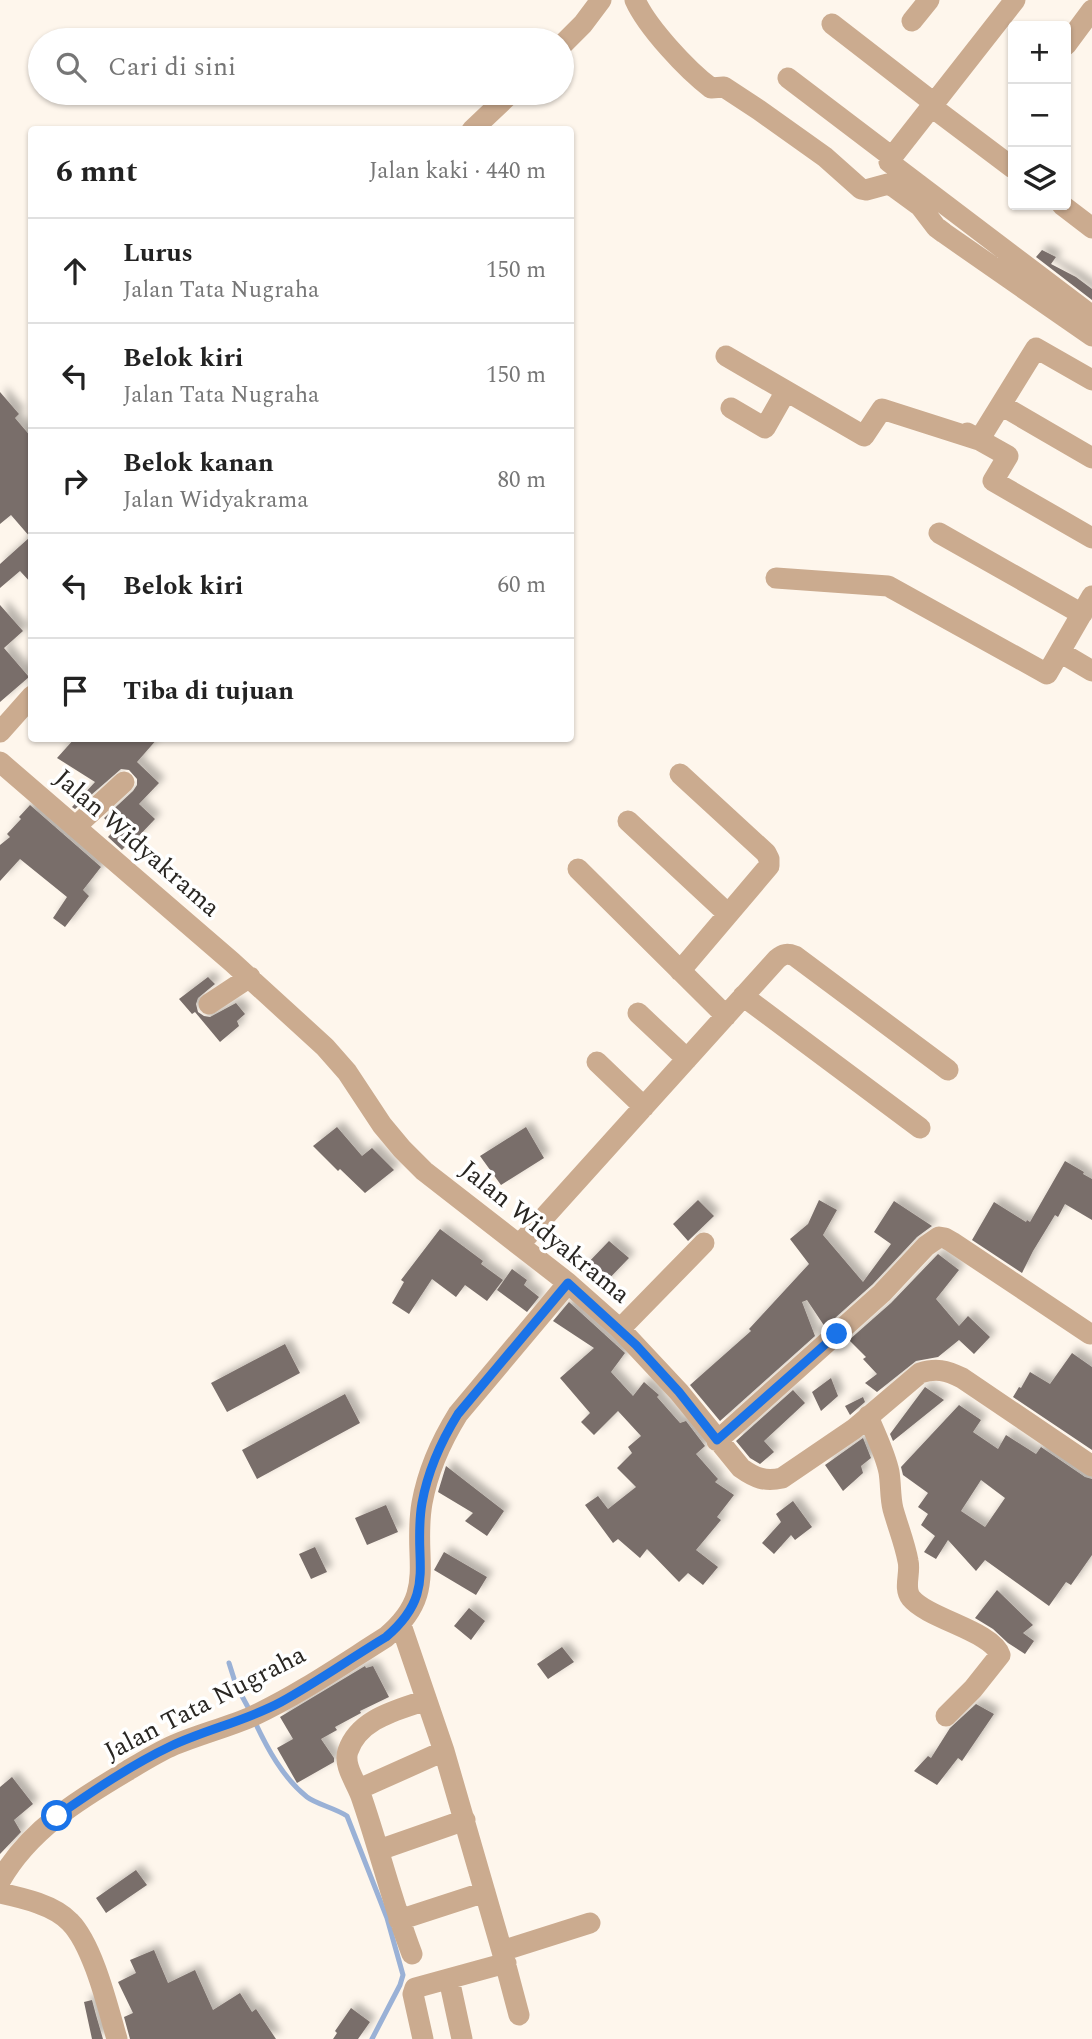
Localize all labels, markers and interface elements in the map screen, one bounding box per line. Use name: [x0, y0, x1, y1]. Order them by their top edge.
map controls: [1008, 21, 1071, 210]
button: +: [1008, 21, 1071, 84]
search box: [28, 28, 574, 105]
text: Cari di sini: [108, 47, 236, 87]
icon: search: [52, 48, 90, 86]
button: −: [1008, 84, 1071, 147]
button: layers: [1008, 147, 1071, 210]
text: 6 mnt: [56, 149, 137, 195]
text: Jalan kaki · 440 m: [369, 154, 546, 189]
text: Lurus: [123, 233, 193, 273]
icon: ahead: [56, 252, 94, 290]
text: 150 m: [486, 253, 546, 288]
text: Jalan Tata Nugraha: [123, 273, 319, 308]
text: Belok kiri: [123, 338, 243, 378]
icon: left: [56, 357, 94, 395]
text: 150 m: [486, 358, 546, 393]
text: Jalan Tata Nugraha: [123, 378, 319, 413]
text: Belok kanan: [123, 443, 274, 483]
icon: right: [56, 462, 94, 500]
text: 80 m: [497, 463, 546, 498]
text: Jalan Widyakrama: [123, 483, 308, 518]
text: Belok kiri: [123, 566, 243, 606]
icon: left: [56, 567, 94, 605]
text: 60 m: [497, 568, 546, 603]
text: Tiba di tujuan: [123, 671, 294, 711]
icon: arrive: [56, 672, 94, 710]
street label: Jalan Widyakrama: [45, 759, 229, 927]
street label: Jalan Widyakrama: [451, 1150, 639, 1314]
route end: [821, 1318, 852, 1349]
street label: Jalan Tata Nugraha: [97, 1635, 313, 1771]
route start: [41, 1800, 72, 1831]

